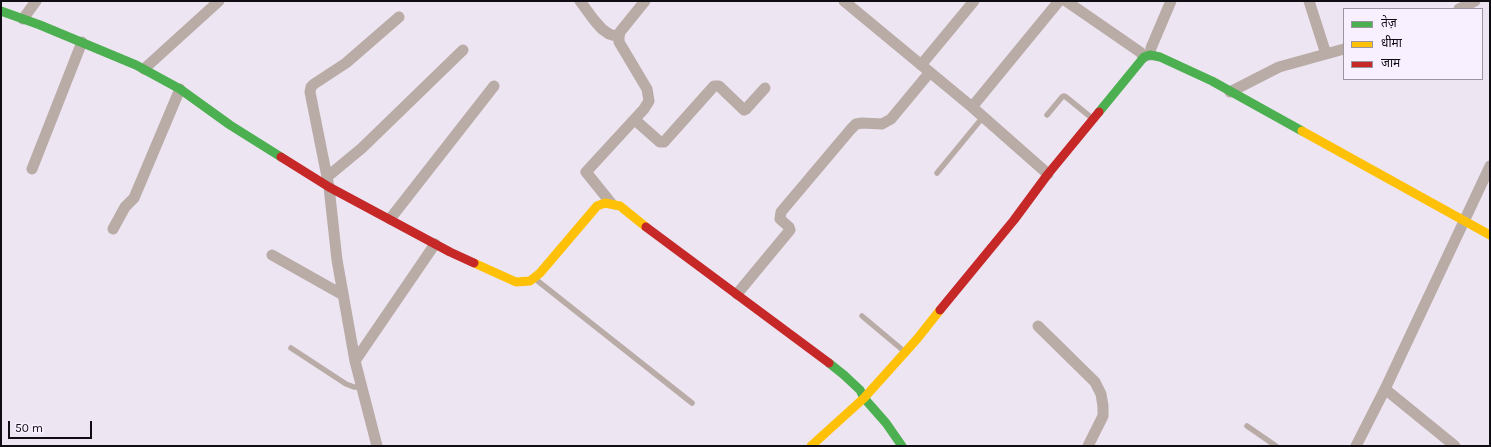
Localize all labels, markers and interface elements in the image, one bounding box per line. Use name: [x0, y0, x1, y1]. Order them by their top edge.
legend: [1343, 8, 1483, 80]
text: तेज़: [1381, 16, 1397, 30]
text: धीमा: [1381, 36, 1402, 50]
text: जाम: [1381, 56, 1400, 70]
scale bar: [10, 413, 94, 439]
text: 50 m: [15, 421, 43, 435]

